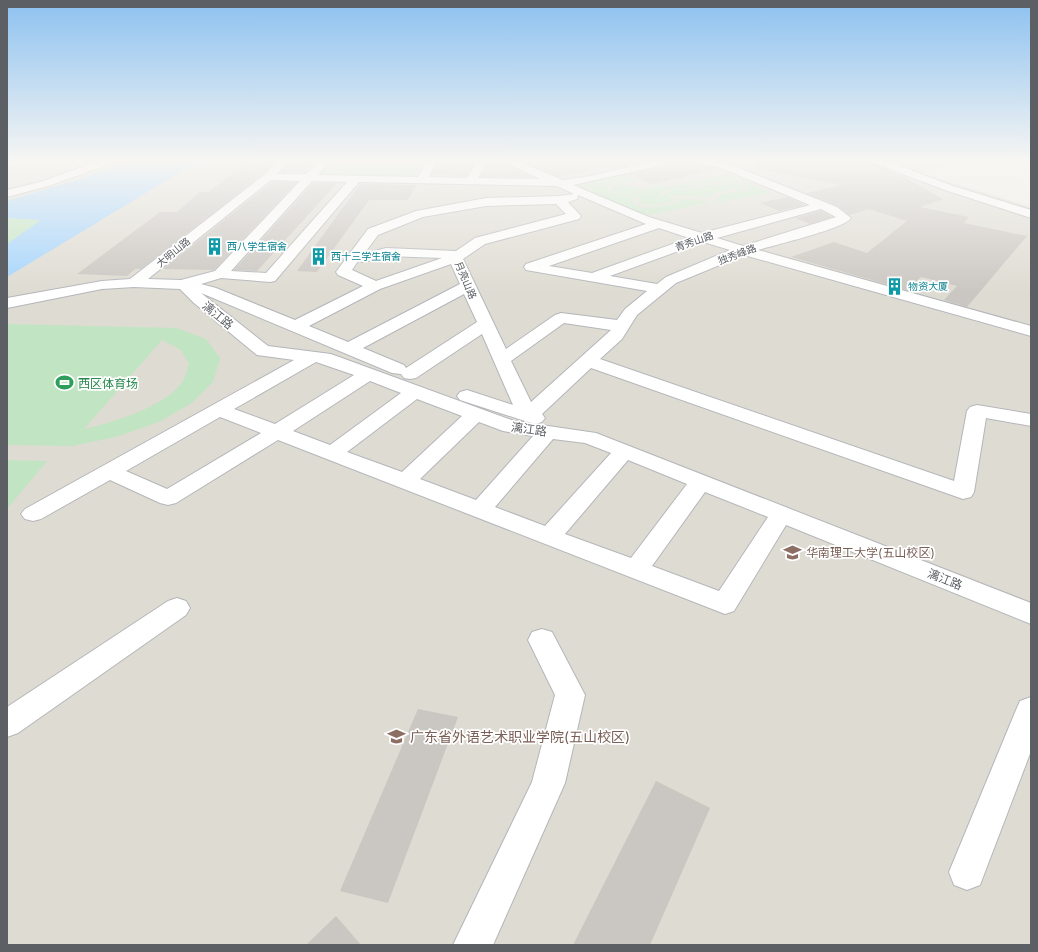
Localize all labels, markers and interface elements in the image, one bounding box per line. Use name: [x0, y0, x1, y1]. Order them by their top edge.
street label: 青秀山路: [673, 229, 715, 253]
street label: 大明山路: [154, 235, 192, 269]
building icon: 西八学生宿舍: [204, 236, 224, 256]
place label: 西八学生宿舍: [227, 240, 287, 252]
street label: 独秀峰路: [716, 242, 758, 266]
building icon: 西十三学生宿舍: [308, 246, 328, 266]
place label: 西十三学生宿舍: [331, 250, 401, 262]
street label: 月亮山路: [453, 259, 479, 301]
building icon: 物资大厦: [885, 276, 905, 296]
place label: 物资大厦: [908, 280, 948, 292]
street label: 漓江路: [199, 298, 237, 332]
sports icon: 西区体育场: [55, 373, 75, 393]
place label: 西区体育场: [78, 376, 138, 391]
street label: 漓江路: [510, 419, 548, 439]
school or university icon: 华南理工大学(五山校区): [783, 542, 803, 562]
place label: 华南理工大学(五山校区): [806, 545, 935, 560]
street label: 漓江路: [925, 565, 965, 593]
school or university icon: 广东省外语艺术职业学院(五山校区): [387, 726, 407, 746]
place label: 广东省外语艺术职业学院(五山校区): [410, 728, 630, 745]

